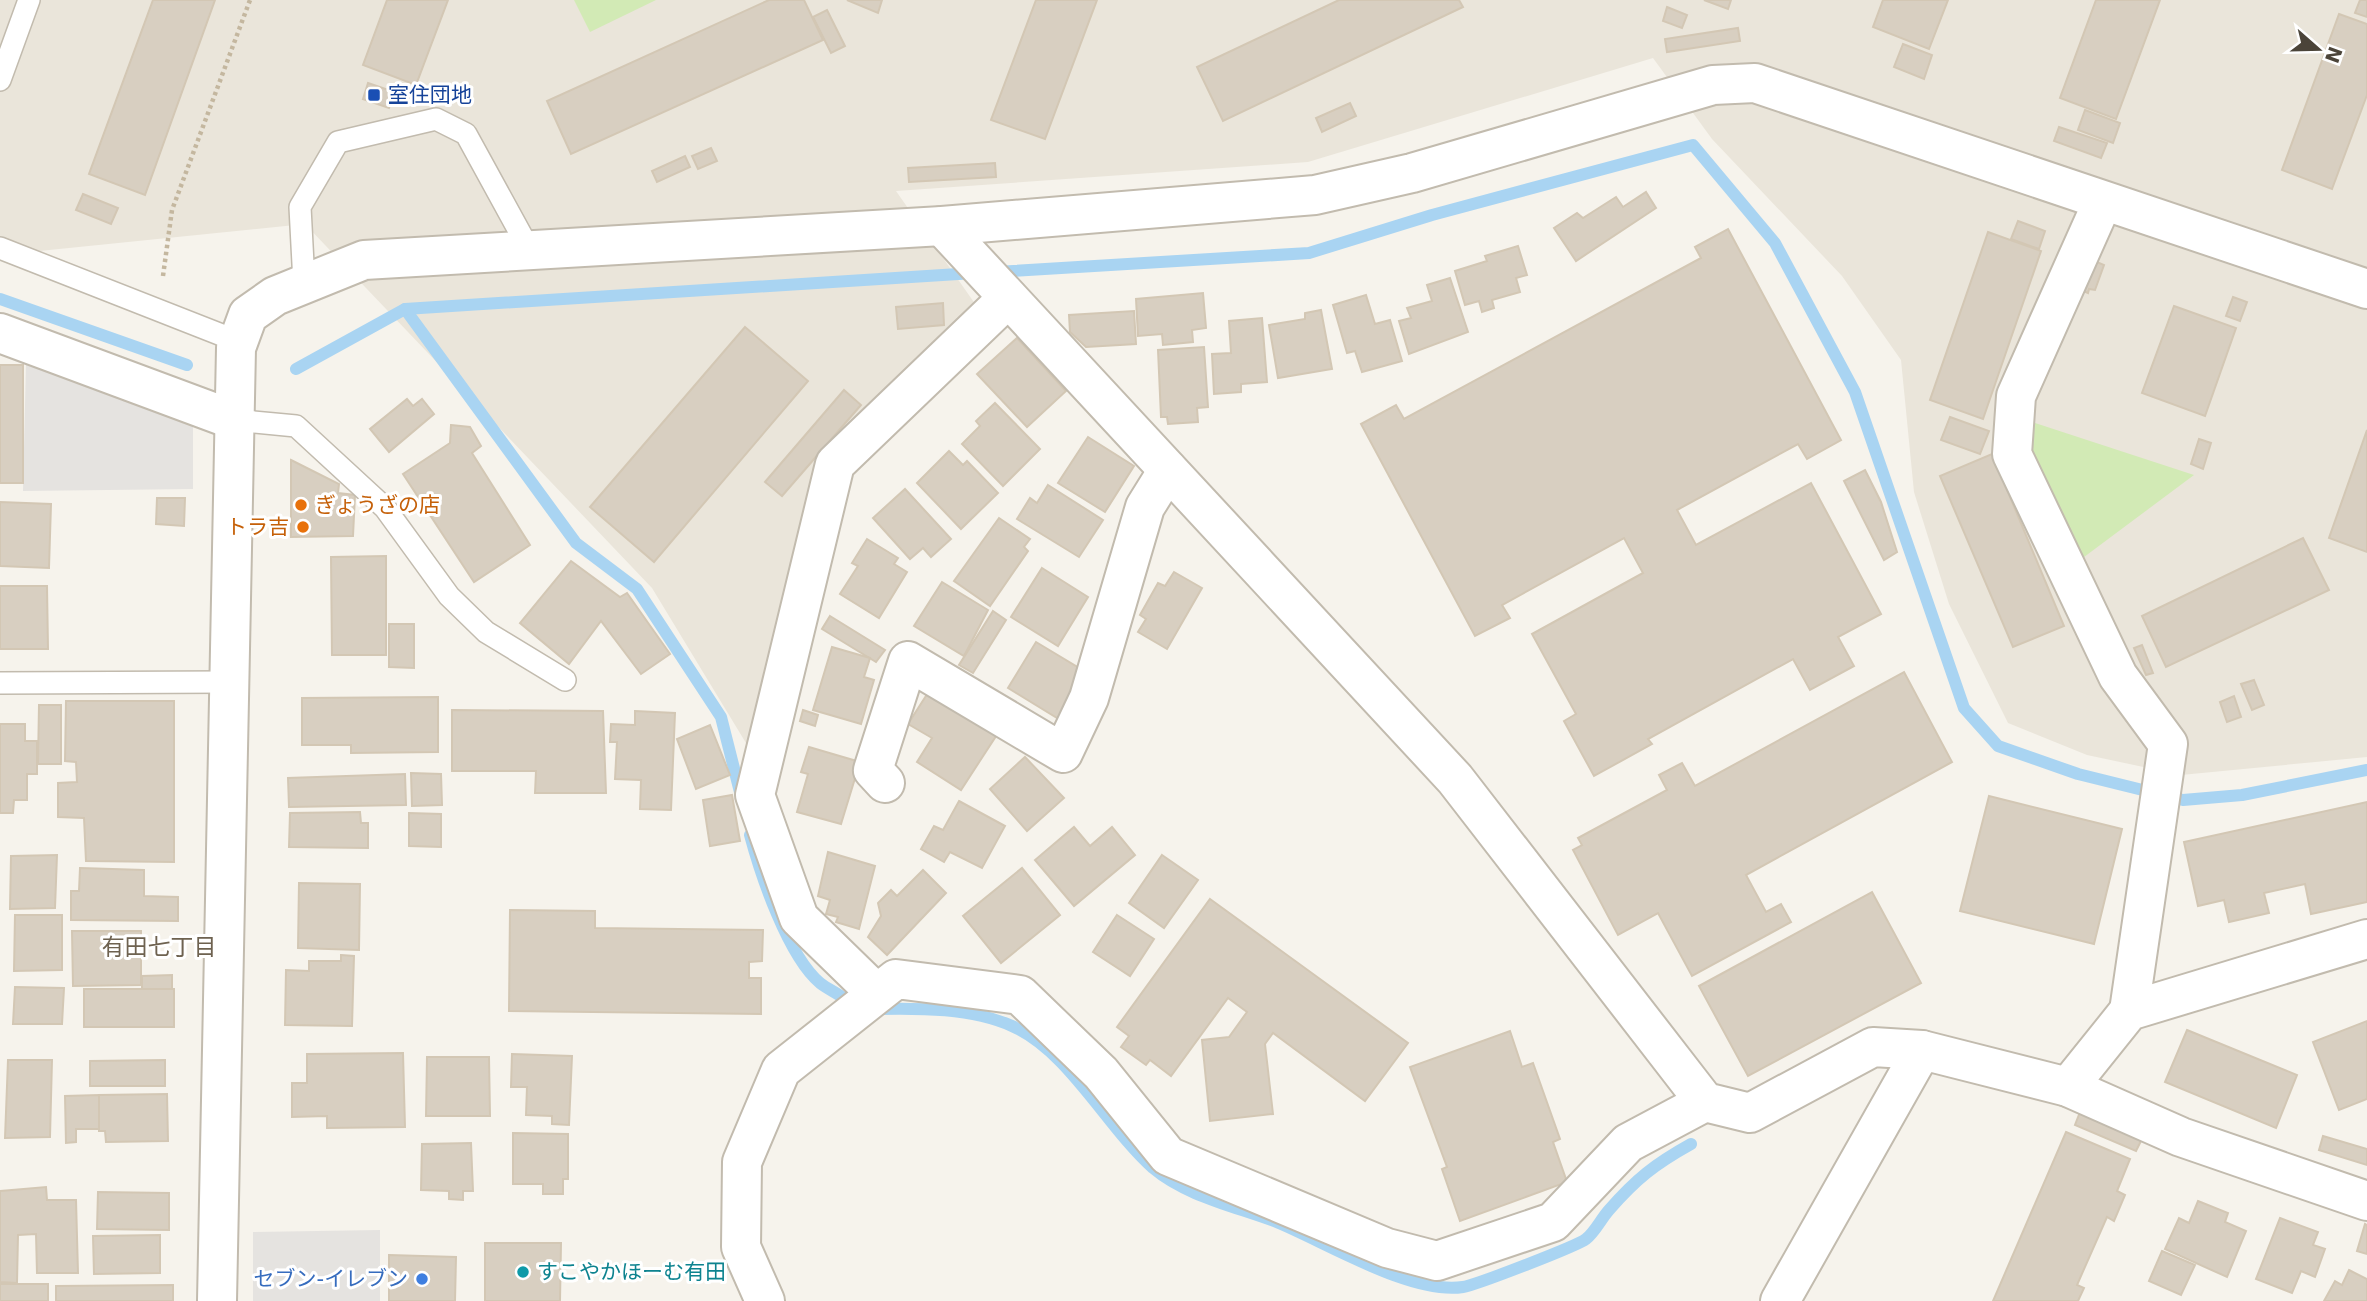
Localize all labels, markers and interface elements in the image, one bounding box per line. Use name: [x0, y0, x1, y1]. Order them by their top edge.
north arrow: [2283, 14, 2353, 84]
text: N: [2321, 44, 2347, 66]
place label: 室住団地: [388, 83, 472, 107]
marker: 室住団地: [366, 87, 382, 103]
place label: ぎょうざの店: [315, 493, 440, 517]
marker: ぎょうざの店: [293, 497, 309, 513]
place label: トラ吉: [226, 515, 289, 539]
marker: トラ吉: [295, 519, 311, 535]
district label: 有田七丁目: [102, 934, 217, 960]
place label: すこやかほーむ有田: [537, 1260, 726, 1284]
marker: すこやかほーむ有田: [515, 1264, 531, 1280]
place label: セブン-イレブン: [253, 1267, 408, 1291]
marker: セブン-イレブン: [414, 1271, 430, 1287]

